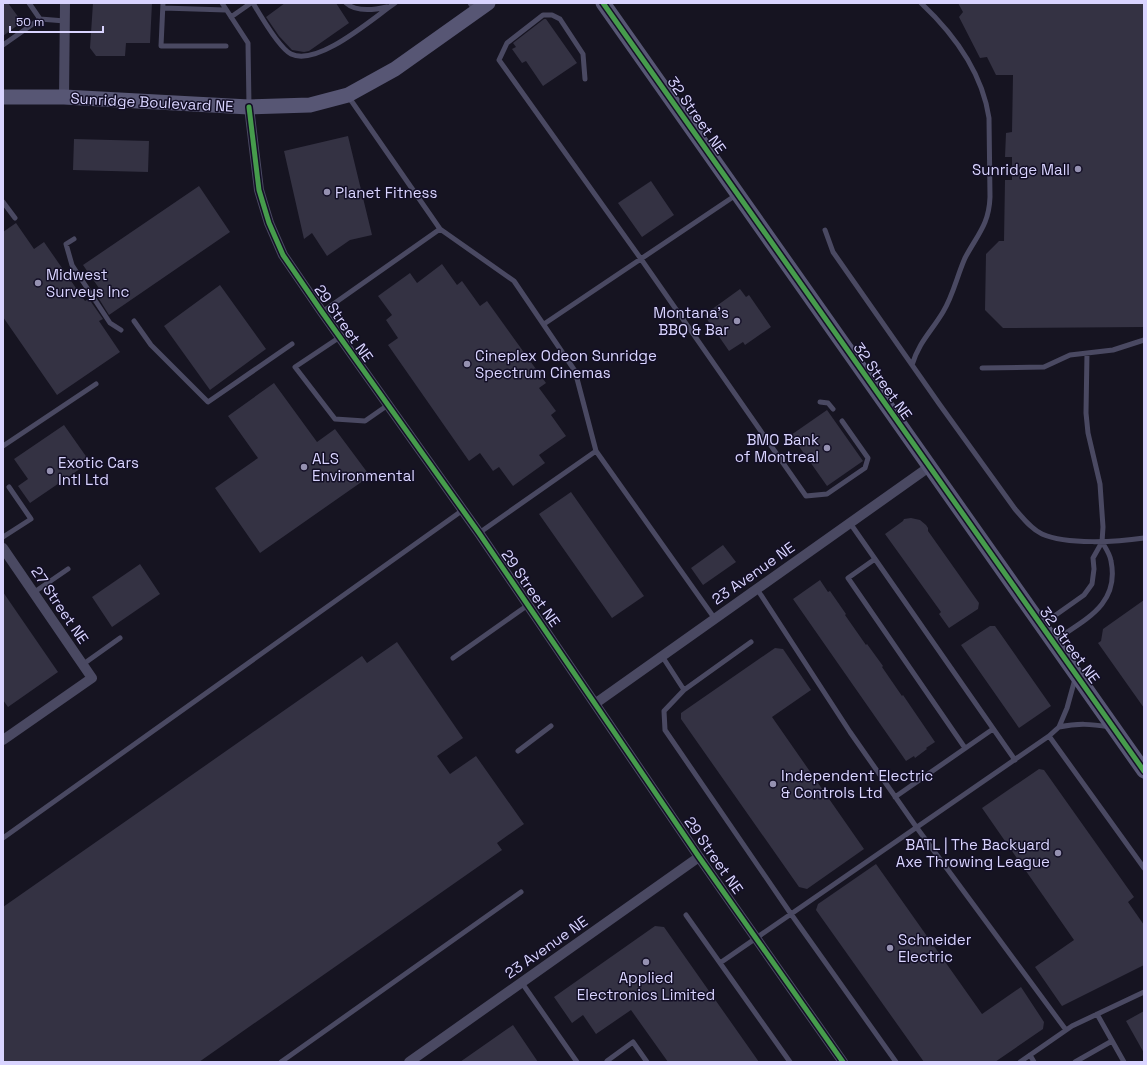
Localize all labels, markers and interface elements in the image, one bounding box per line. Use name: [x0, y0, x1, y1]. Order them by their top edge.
scale bar: [10, 8, 103, 34]
text: 50 m: [16, 14, 44, 30]
street label: 32 Street NE: [663, 73, 731, 157]
street label: Sunridge Boulevard NE: [70, 88, 234, 116]
place label: Sunridge Mall: [972, 160, 1070, 179]
marker: Sunridge Mall: [1073, 164, 1083, 174]
place label: Planet Fitness: [335, 183, 438, 202]
marker: Planet Fitness: [322, 187, 332, 197]
place label: Midwest Surveys Inc: [46, 265, 129, 301]
marker: Midwest Surveys Inc: [33, 278, 43, 288]
street label: 29 Street NE: [310, 281, 378, 365]
place label: Montana's BBQ & Bar: [653, 303, 729, 339]
marker: Montana's BBQ & Bar: [732, 316, 742, 326]
street label: 32 Street NE: [849, 339, 917, 423]
place label: Cineplex Odeon Sunridge Spectrum Cinemas: [475, 346, 657, 382]
marker: Cineplex Odeon Sunridge Spectrum Cinemas: [462, 359, 472, 369]
place label: BMO Bank of Montreal: [735, 430, 819, 466]
marker: BMO Bank of Montreal: [822, 443, 832, 453]
place label: ALS Environmental: [312, 449, 415, 485]
place label: Exotic Cars Intl Ltd: [58, 453, 139, 489]
marker: ALS Environmental: [299, 462, 309, 472]
marker: Exotic Cars Intl Ltd: [45, 466, 55, 476]
street label: 23 Avenue NE: [708, 537, 798, 609]
street label: 29 Street NE: [497, 546, 565, 630]
street label: 27 Street NE: [27, 563, 93, 647]
street label: 32 Street NE: [1036, 603, 1104, 687]
place label: Independent Electric & Controls Ltd: [781, 766, 933, 802]
marker: Independent Electric & Controls Ltd: [768, 779, 778, 789]
street label: 29 Street NE: [680, 813, 748, 897]
place label: BATL | The Backyard Axe Throwing League: [896, 835, 1050, 871]
marker: BATL | The Backyard Axe Throwing League: [1053, 848, 1063, 858]
street label: 23 Avenue NE: [501, 911, 591, 983]
place label: Schneider Electric: [898, 930, 972, 966]
marker: Schneider Electric: [885, 943, 895, 953]
marker: Applied Electronics Limited: [641, 957, 651, 967]
place label: Applied Electronics Limited: [577, 968, 715, 1004]

